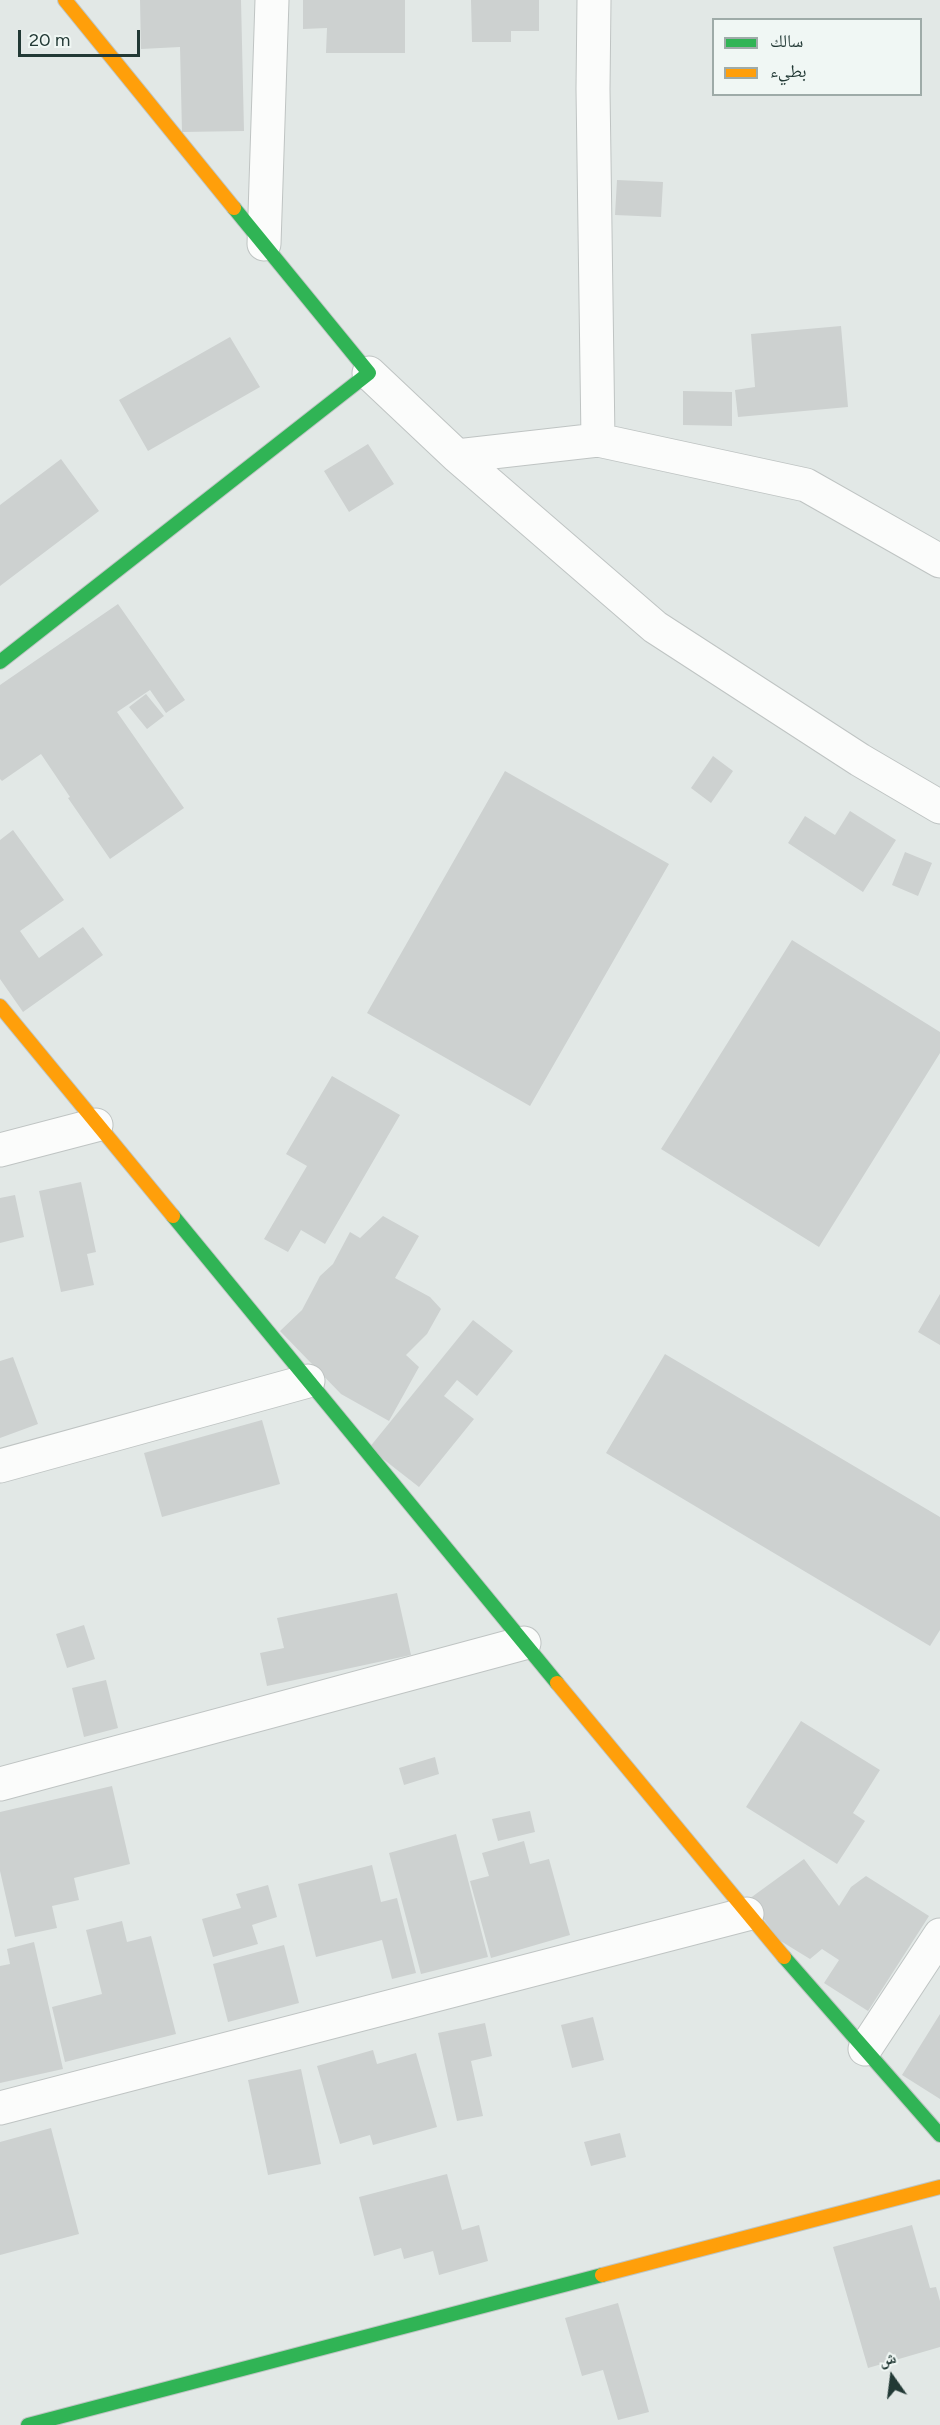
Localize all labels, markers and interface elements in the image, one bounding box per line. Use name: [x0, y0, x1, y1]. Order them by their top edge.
scale bar: [21, 18, 142, 56]
legend: [712, 18, 922, 96]
text: 20 m: [29, 29, 70, 51]
text: سالك: [770, 30, 803, 52]
text: بطيء: [770, 60, 807, 82]
north arrow: [862, 2347, 922, 2407]
text: ش: [877, 2348, 898, 2370]

